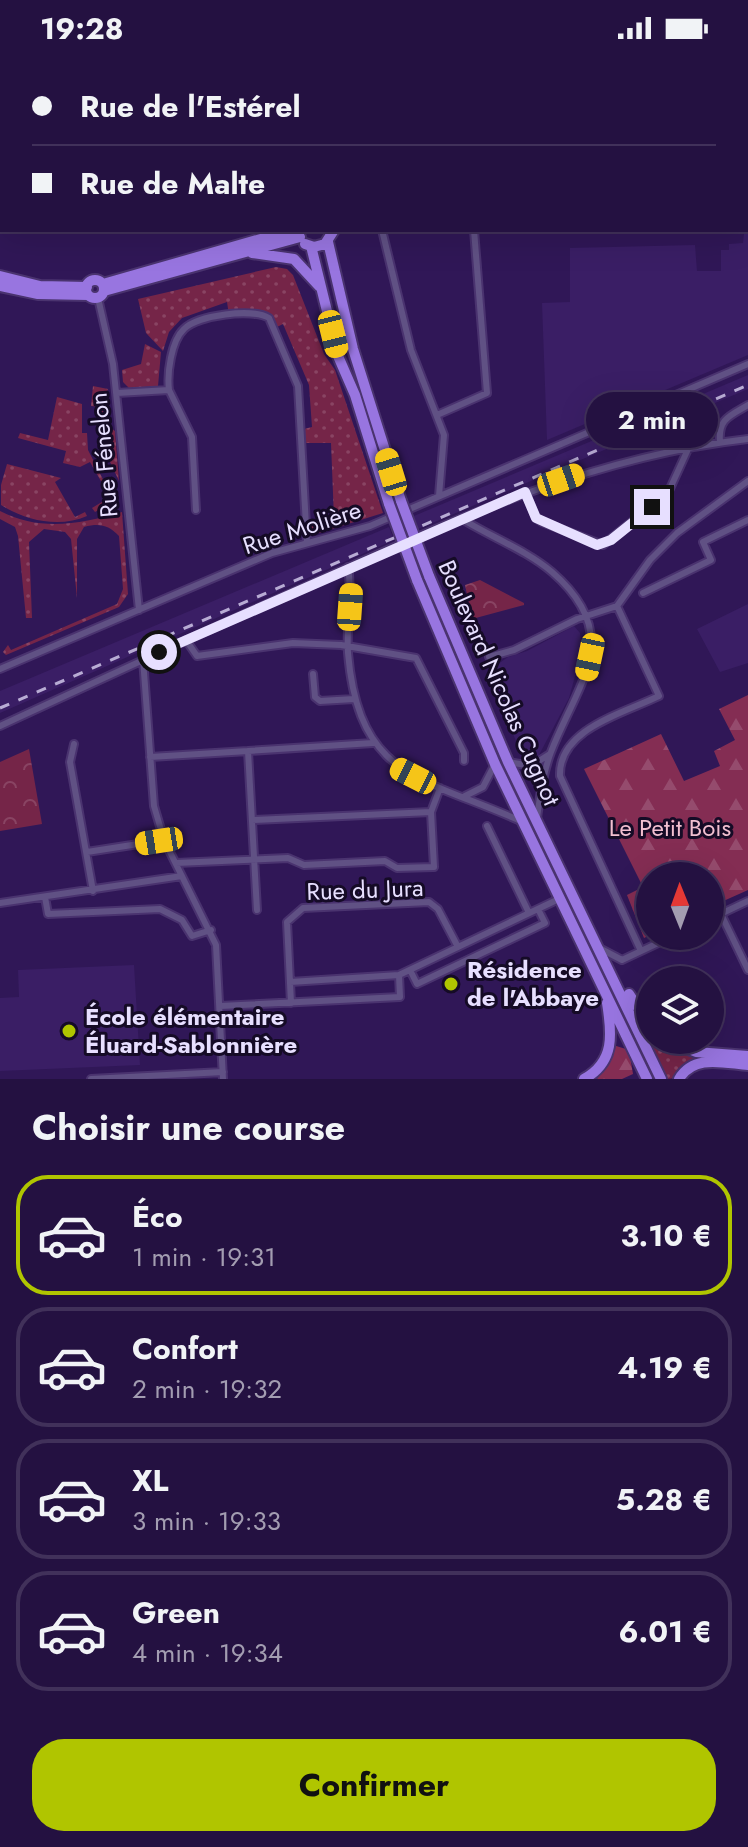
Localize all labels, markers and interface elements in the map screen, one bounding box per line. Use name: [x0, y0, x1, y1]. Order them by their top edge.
text: 19:28: [40, 7, 124, 50]
text: Rue de l'Estérel: [80, 85, 301, 128]
text: Rue de Malte: [80, 162, 265, 205]
car: [316, 308, 350, 360]
street label: Rue Fénelon: [81, 391, 126, 519]
callout: 2 min: [586, 391, 718, 447]
text: 2 min: [618, 401, 686, 439]
car: [373, 446, 409, 498]
car: [534, 461, 588, 499]
route end: [634, 489, 670, 525]
street label: Rue Molière: [238, 492, 366, 563]
street label: Boulevard Nicolas Cugnot: [430, 554, 570, 811]
car: [336, 582, 364, 632]
car: [573, 631, 607, 683]
route start: [141, 634, 177, 670]
car: [386, 754, 440, 798]
park label: Le Petit Bois: [609, 810, 731, 845]
car: [133, 825, 185, 857]
north arrow: [636, 862, 724, 950]
map controls: [636, 862, 724, 1054]
street label: Rue du Jura: [306, 870, 424, 909]
place label: Résidence de l'Abbaye: [467, 952, 599, 1015]
button: layers: [636, 966, 724, 1054]
marker: Résidence de l'Abbaye: [442, 975, 460, 993]
place label: École élémentaire Éluard-Sablonnière: [85, 999, 297, 1062]
marker: École élémentaire Éluard-Sablonnière: [60, 1022, 78, 1040]
text: Choisir une course: [32, 1101, 345, 1153]
text: Éco: [132, 1195, 183, 1238]
icon: car: [36, 1199, 108, 1271]
text: 3.10 €: [620, 1214, 712, 1257]
text: 1 min · 19:31: [132, 1238, 276, 1276]
text: Confort: [132, 1327, 238, 1370]
icon: car: [36, 1331, 108, 1403]
text: 4.19 €: [617, 1346, 712, 1389]
text: 2 min · 19:32: [132, 1370, 282, 1408]
text: XL: [132, 1459, 168, 1502]
icon: car: [36, 1463, 108, 1535]
text: 5.28 €: [616, 1478, 712, 1521]
text: 3 min · 19:33: [132, 1502, 281, 1540]
text: Green: [132, 1591, 220, 1634]
icon: car: [36, 1595, 108, 1667]
text: 6.01 €: [618, 1610, 712, 1653]
text: 4 min · 19:34: [132, 1634, 283, 1672]
button: Confirmer: [32, 1739, 716, 1831]

